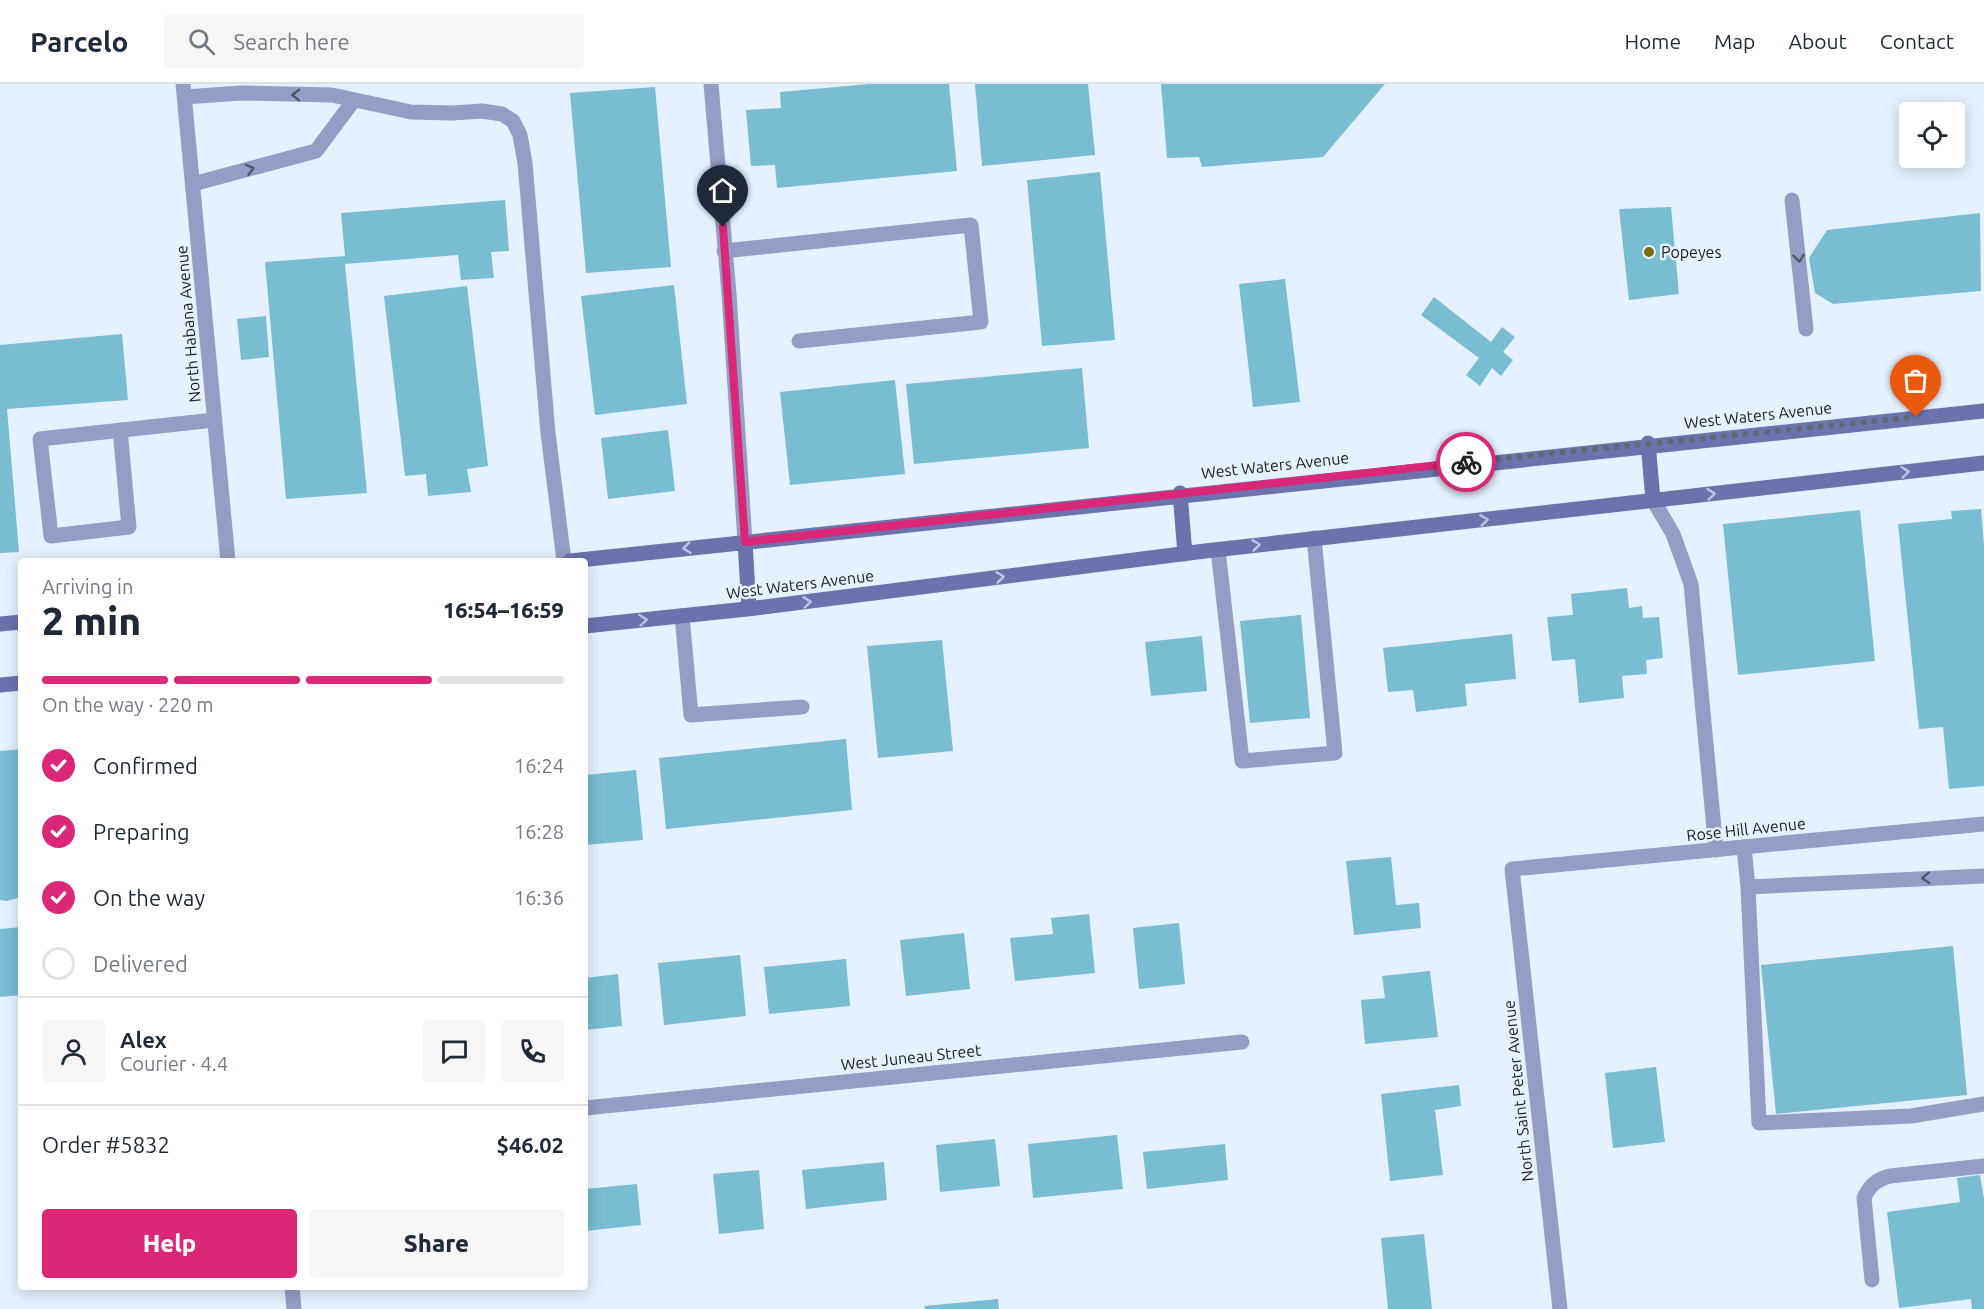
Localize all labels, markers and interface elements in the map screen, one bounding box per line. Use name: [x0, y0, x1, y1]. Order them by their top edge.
search box: [164, 14, 584, 68]
icon: search: [185, 25, 218, 58]
text: Parcelo: [30, 26, 128, 57]
text: Search here: [233, 29, 350, 54]
text: Home: [1624, 29, 1681, 53]
text: Map: [1714, 29, 1755, 53]
text: About: [1788, 29, 1847, 53]
text: Contact: [1880, 29, 1954, 53]
one-way arrow: [291, 89, 300, 101]
map controls: [1899, 102, 1965, 168]
button: locate: [1899, 102, 1965, 168]
one-way arrow: [245, 164, 255, 177]
pin: [697, 165, 748, 227]
icon: home: [706, 174, 739, 207]
place label: Popeyes: [1661, 243, 1721, 261]
street label: North Habana Avenue: [172, 245, 204, 403]
marker: Popeyes: [1642, 245, 1656, 259]
one-way arrow: [1792, 253, 1805, 262]
pin: [1890, 355, 1941, 417]
icon: bag: [1899, 364, 1932, 397]
street label: West Waters Avenue: [1683, 398, 1833, 432]
courier: [1436, 432, 1496, 492]
icon: bike: [1450, 446, 1483, 479]
street label: West Waters Avenue: [1200, 448, 1350, 482]
one-way arrow: [1901, 466, 1910, 478]
one-way arrow: [1707, 488, 1716, 500]
one-way arrow: [1479, 514, 1488, 526]
one-way arrow: [1252, 539, 1261, 552]
one-way arrow: [682, 541, 691, 554]
street label: West Waters Avenue: [725, 566, 875, 602]
one-way arrow: [996, 571, 1005, 584]
text: Arriving in: [42, 575, 133, 598]
one-way arrow: [802, 596, 812, 608]
text: 16:54–16:59: [443, 597, 564, 622]
text: 2 min: [42, 599, 141, 642]
one-way arrow: [639, 614, 648, 627]
text: On the way · 220 m: [42, 693, 214, 716]
icon: check: [42, 749, 75, 782]
text: Confirmed: [93, 753, 198, 778]
text: 16:24: [514, 754, 564, 777]
street label: Rose Hill Avenue: [1686, 814, 1806, 844]
icon: check: [42, 815, 75, 848]
text: Preparing: [93, 819, 190, 844]
text: 16:28: [514, 820, 564, 843]
one-way arrow: [1921, 872, 1930, 885]
icon: check: [42, 881, 75, 914]
text: On the way: [93, 885, 205, 910]
text: 16:36: [514, 886, 564, 909]
text: Delivered: [93, 951, 188, 976]
street label: North Saint Peter Avenue: [1500, 999, 1536, 1183]
button: person: [42, 1020, 105, 1083]
button: chat: [423, 1020, 486, 1083]
button: phone: [501, 1020, 564, 1083]
text: Alex: [120, 1027, 167, 1052]
street label: West Juneau Street: [840, 1041, 983, 1073]
text: Courier · 4.4: [120, 1052, 228, 1075]
text: Order #5832: [42, 1132, 170, 1157]
text: $46.02: [497, 1132, 564, 1157]
button: Help: [42, 1209, 297, 1278]
button: Share: [309, 1209, 564, 1278]

